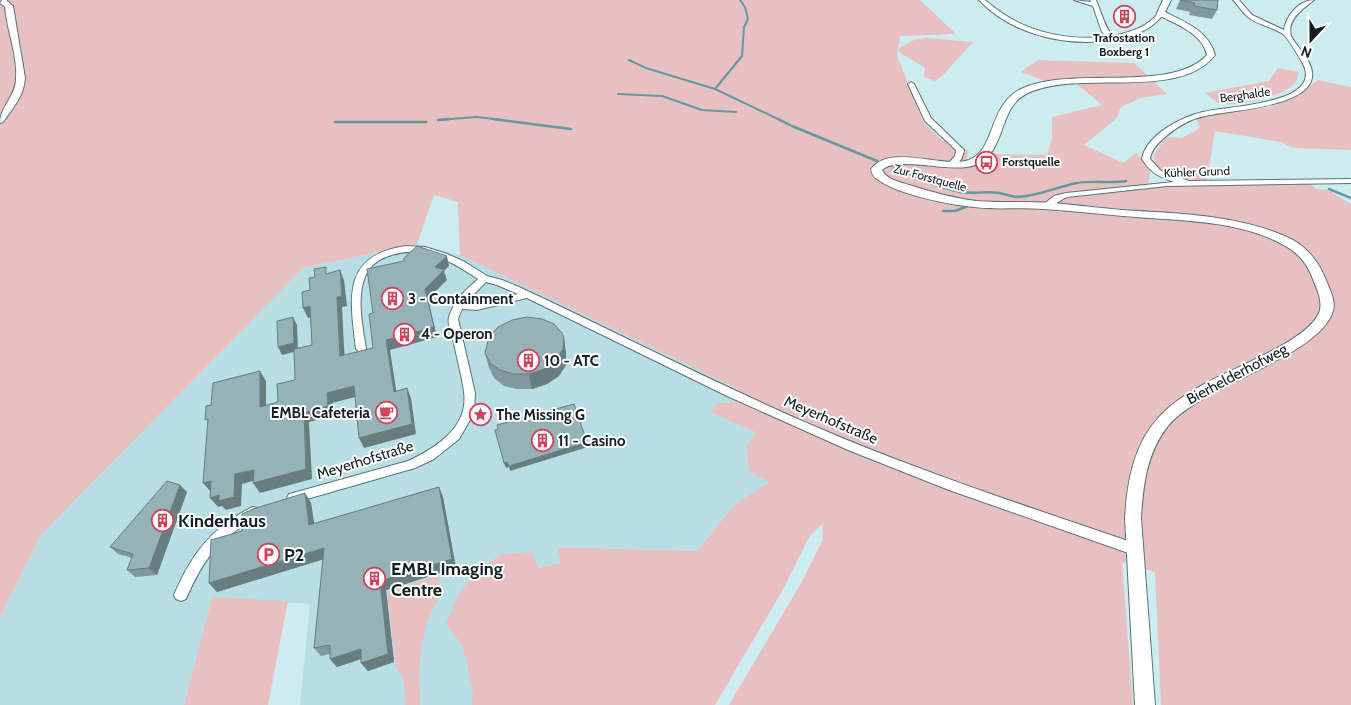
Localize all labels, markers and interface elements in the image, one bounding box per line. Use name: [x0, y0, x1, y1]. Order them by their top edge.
building icon: Trafostation Boxberg 1: [1112, 5, 1136, 29]
north arrow: [1286, 15, 1336, 65]
place label: Trafostation Boxberg 1: [1093, 30, 1155, 59]
text: N: [1298, 42, 1314, 62]
street label: Berghalde: [1219, 84, 1271, 105]
bus stop icon: Forstquelle: [974, 150, 998, 174]
place label: Forstquelle: [1002, 154, 1060, 169]
street label: Zur Forstquelle: [892, 161, 968, 194]
street label: Kühler Grund: [1164, 163, 1230, 180]
building icon: 3 - Containment: [380, 287, 404, 311]
place label: 3 - Containment: [408, 290, 513, 308]
building icon: 4 - Operon: [393, 322, 417, 346]
place label: 4 - Operon: [421, 325, 493, 343]
street label: Bierhelderhofweg: [1183, 340, 1291, 408]
building icon: 10 - ATC: [516, 349, 540, 373]
place label: 10 - ATC: [544, 352, 599, 370]
street label: Meyerhofstraße: [781, 392, 881, 448]
cafe icon: EMBL Cafeteria: [374, 401, 398, 425]
place icon: The Missing G: [468, 403, 492, 427]
place label: EMBL Cafeteria: [271, 404, 371, 422]
place label: The Missing G: [496, 406, 585, 424]
building icon: 11 - Casino: [530, 429, 554, 453]
place label: 11 - Casino: [558, 432, 626, 450]
street label: Meyerhofstraße: [315, 437, 416, 483]
building icon: Kinderhaus: [150, 509, 174, 533]
place label: Kinderhaus: [178, 510, 266, 532]
parking icon: P2: [256, 543, 280, 567]
place label: P2: [284, 544, 304, 566]
place label: EMBL Imaging Centre: [391, 558, 503, 601]
building icon: EMBL Imaging Centre: [363, 567, 387, 591]

